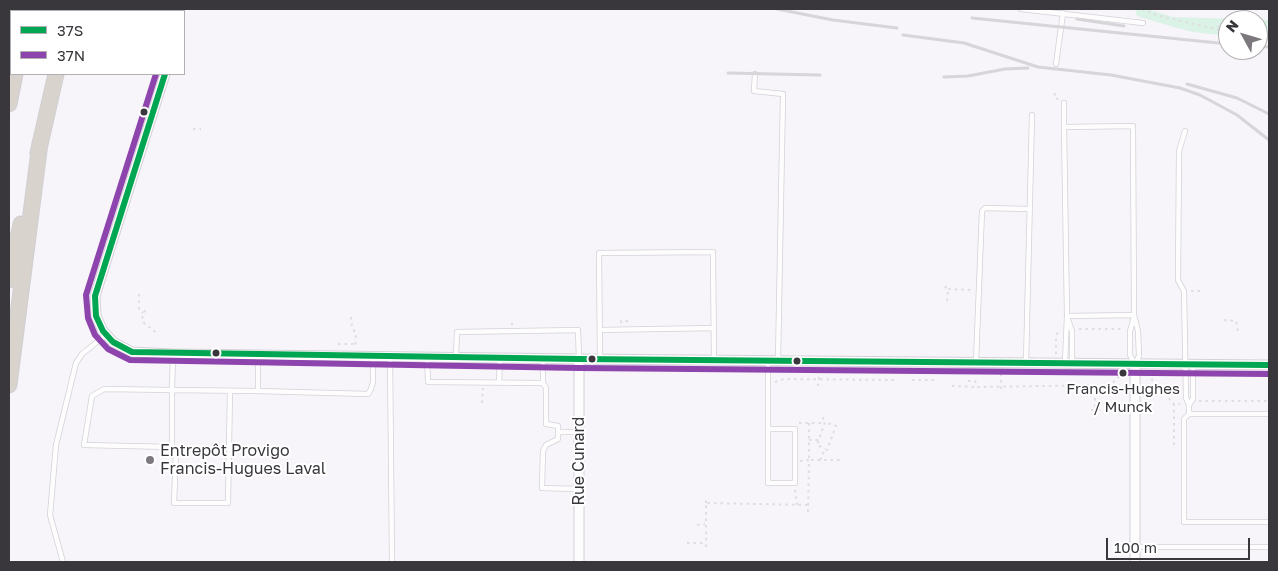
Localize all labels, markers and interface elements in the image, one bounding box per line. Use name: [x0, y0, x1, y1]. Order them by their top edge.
legend: [10, 10, 185, 75]
north arrow: [1218, 10, 1268, 60]
text: N: [1222, 16, 1242, 35]
text: 37S: [57, 21, 83, 39]
text: 37N: [57, 46, 85, 64]
unlabelled marker: [139, 107, 149, 117]
unlabelled marker: [211, 348, 221, 358]
unlabelled marker: [587, 354, 597, 364]
unlabelled marker: [792, 356, 802, 366]
marker: Francis-Hughes / Munck: [1118, 368, 1128, 378]
place label: Francis-Hughes / Munck: [1066, 380, 1180, 415]
street label: Rue Cunard: [569, 417, 589, 505]
place label: Entrepôt Provigo Francis-Hugues Laval: [160, 441, 326, 479]
marker: Entrepôt Provigo Francis-Hugues Laval: [144, 454, 156, 466]
scale bar: [1108, 528, 1252, 560]
text: 100 m: [1114, 538, 1157, 556]

